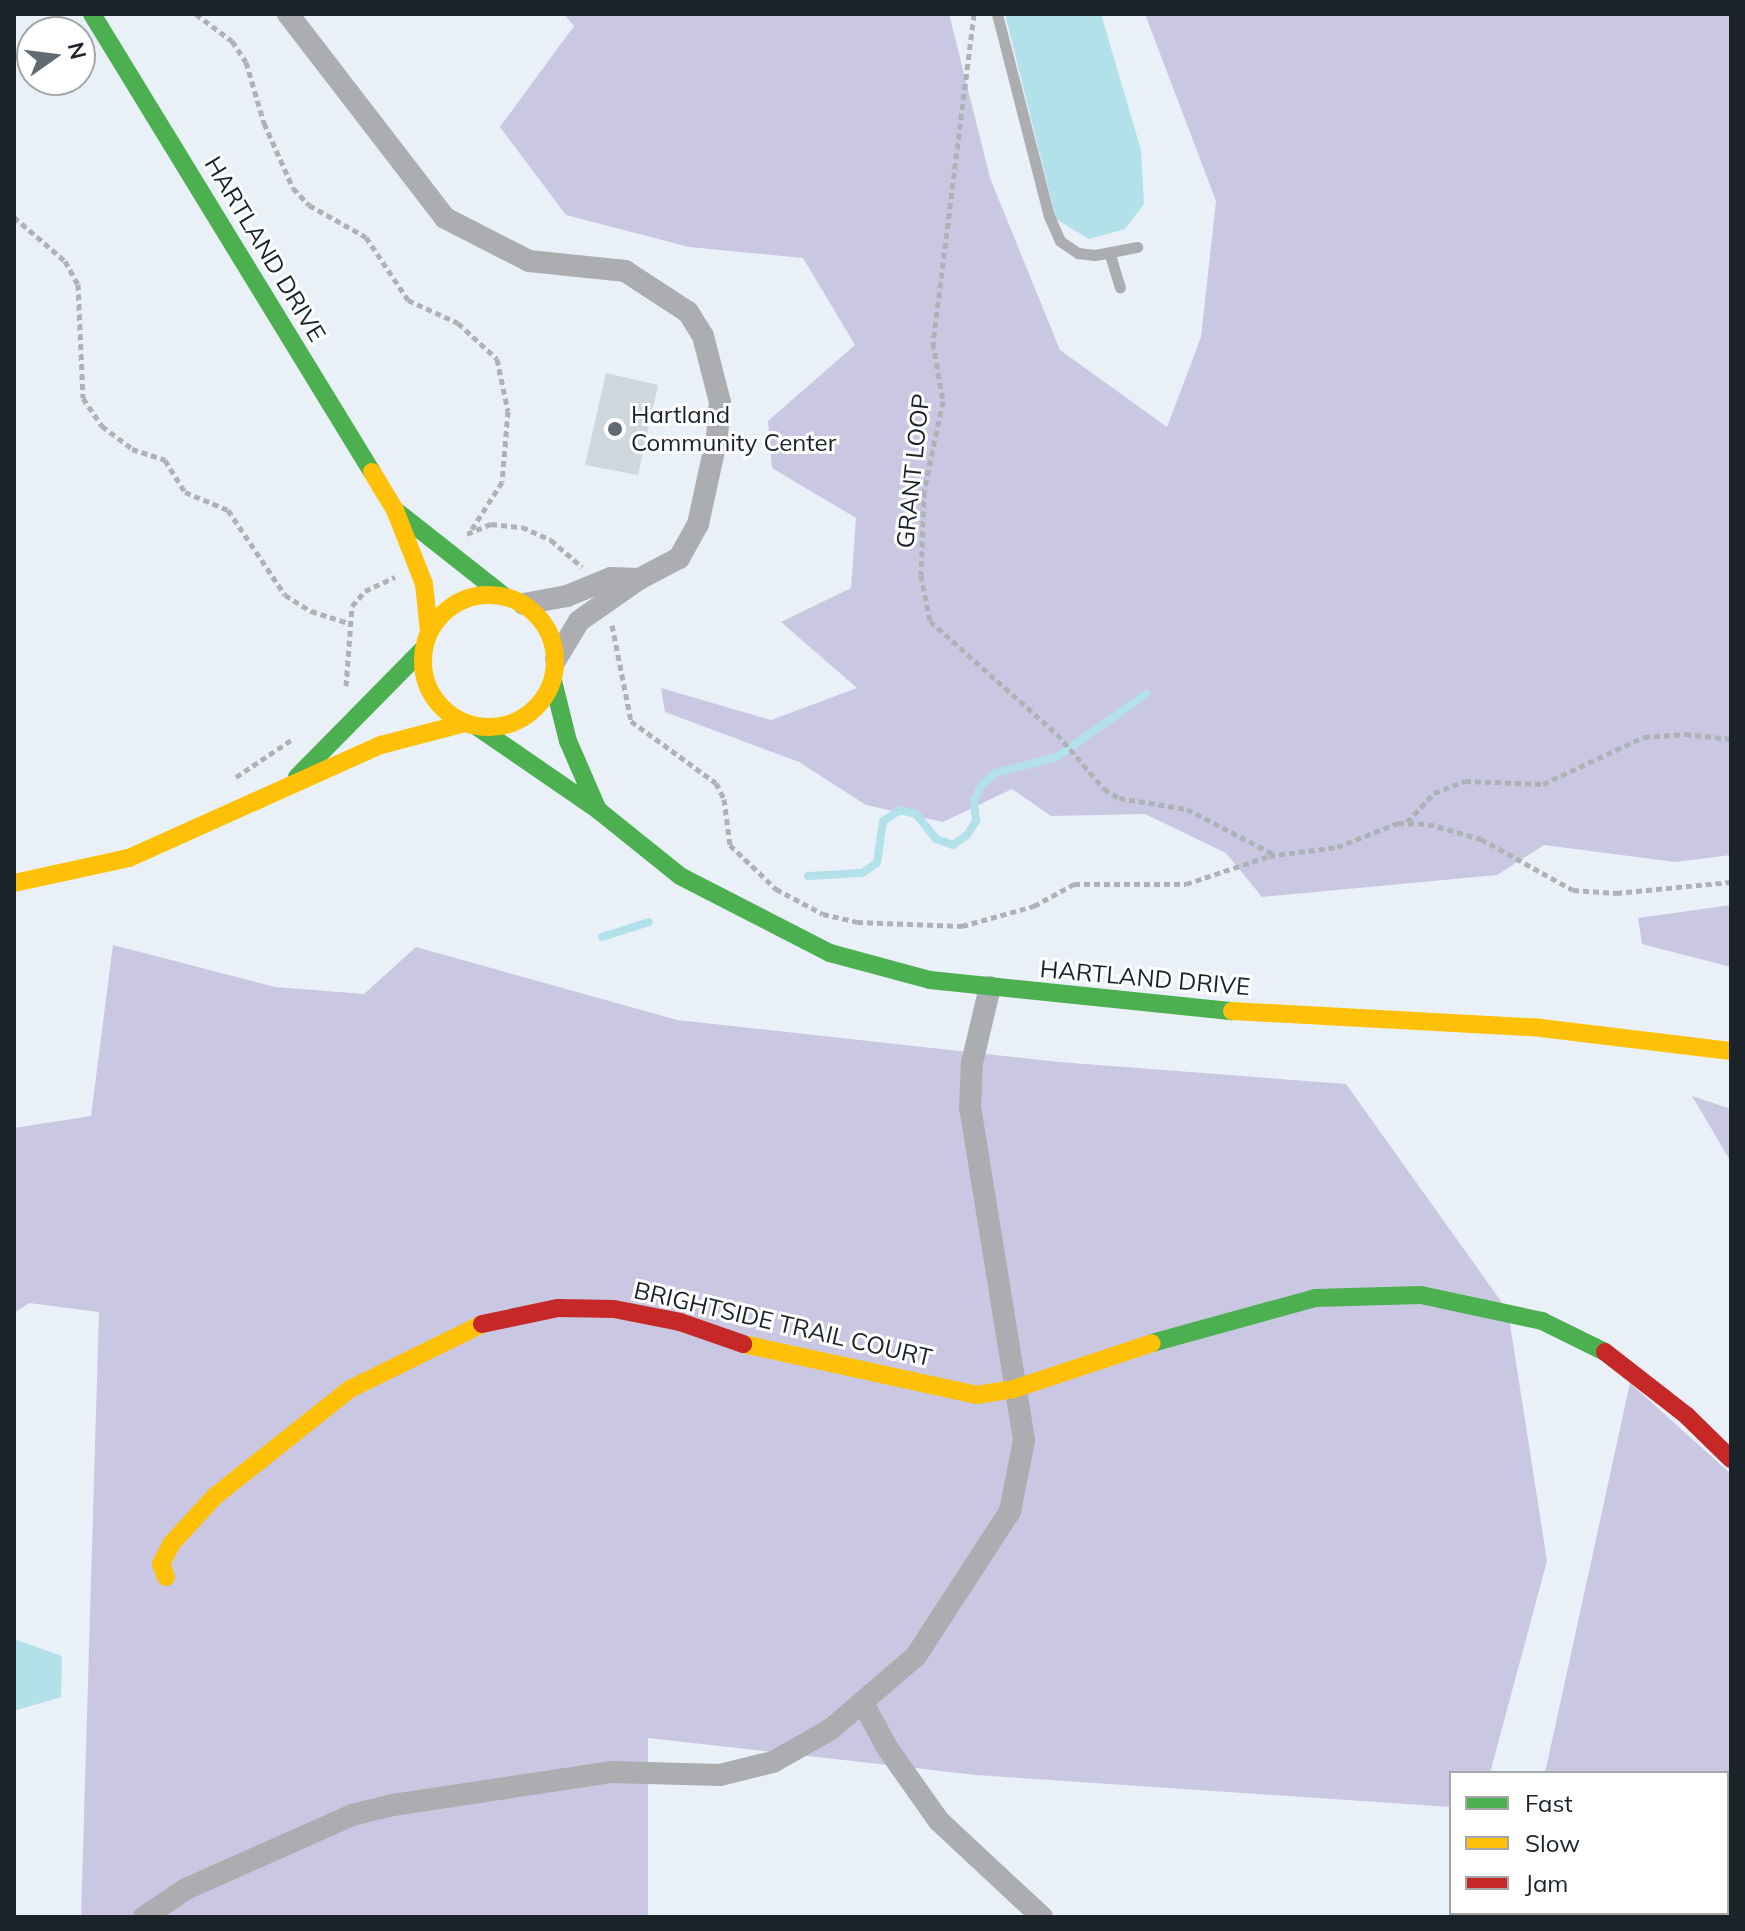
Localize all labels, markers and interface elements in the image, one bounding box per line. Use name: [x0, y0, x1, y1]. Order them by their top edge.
north arrow: [16, 16, 96, 96]
text: N: [62, 39, 93, 62]
street label: HARTLAND DRIVE: [198, 151, 332, 347]
street label: GRANT LOOP: [891, 392, 935, 550]
place label: Hartland Community Center: [631, 401, 836, 457]
marker: Hartland Community Center: [606, 420, 624, 438]
street label: HARTLAND DRIVE: [1039, 954, 1251, 1002]
street label: BRIGHTSIDE TRAIL COURT: [631, 1276, 935, 1372]
legend: [1449, 1771, 1729, 1915]
text: Fast: [1525, 1788, 1573, 1818]
text: Slow: [1525, 1828, 1580, 1858]
text: Jam: [1525, 1868, 1568, 1898]

